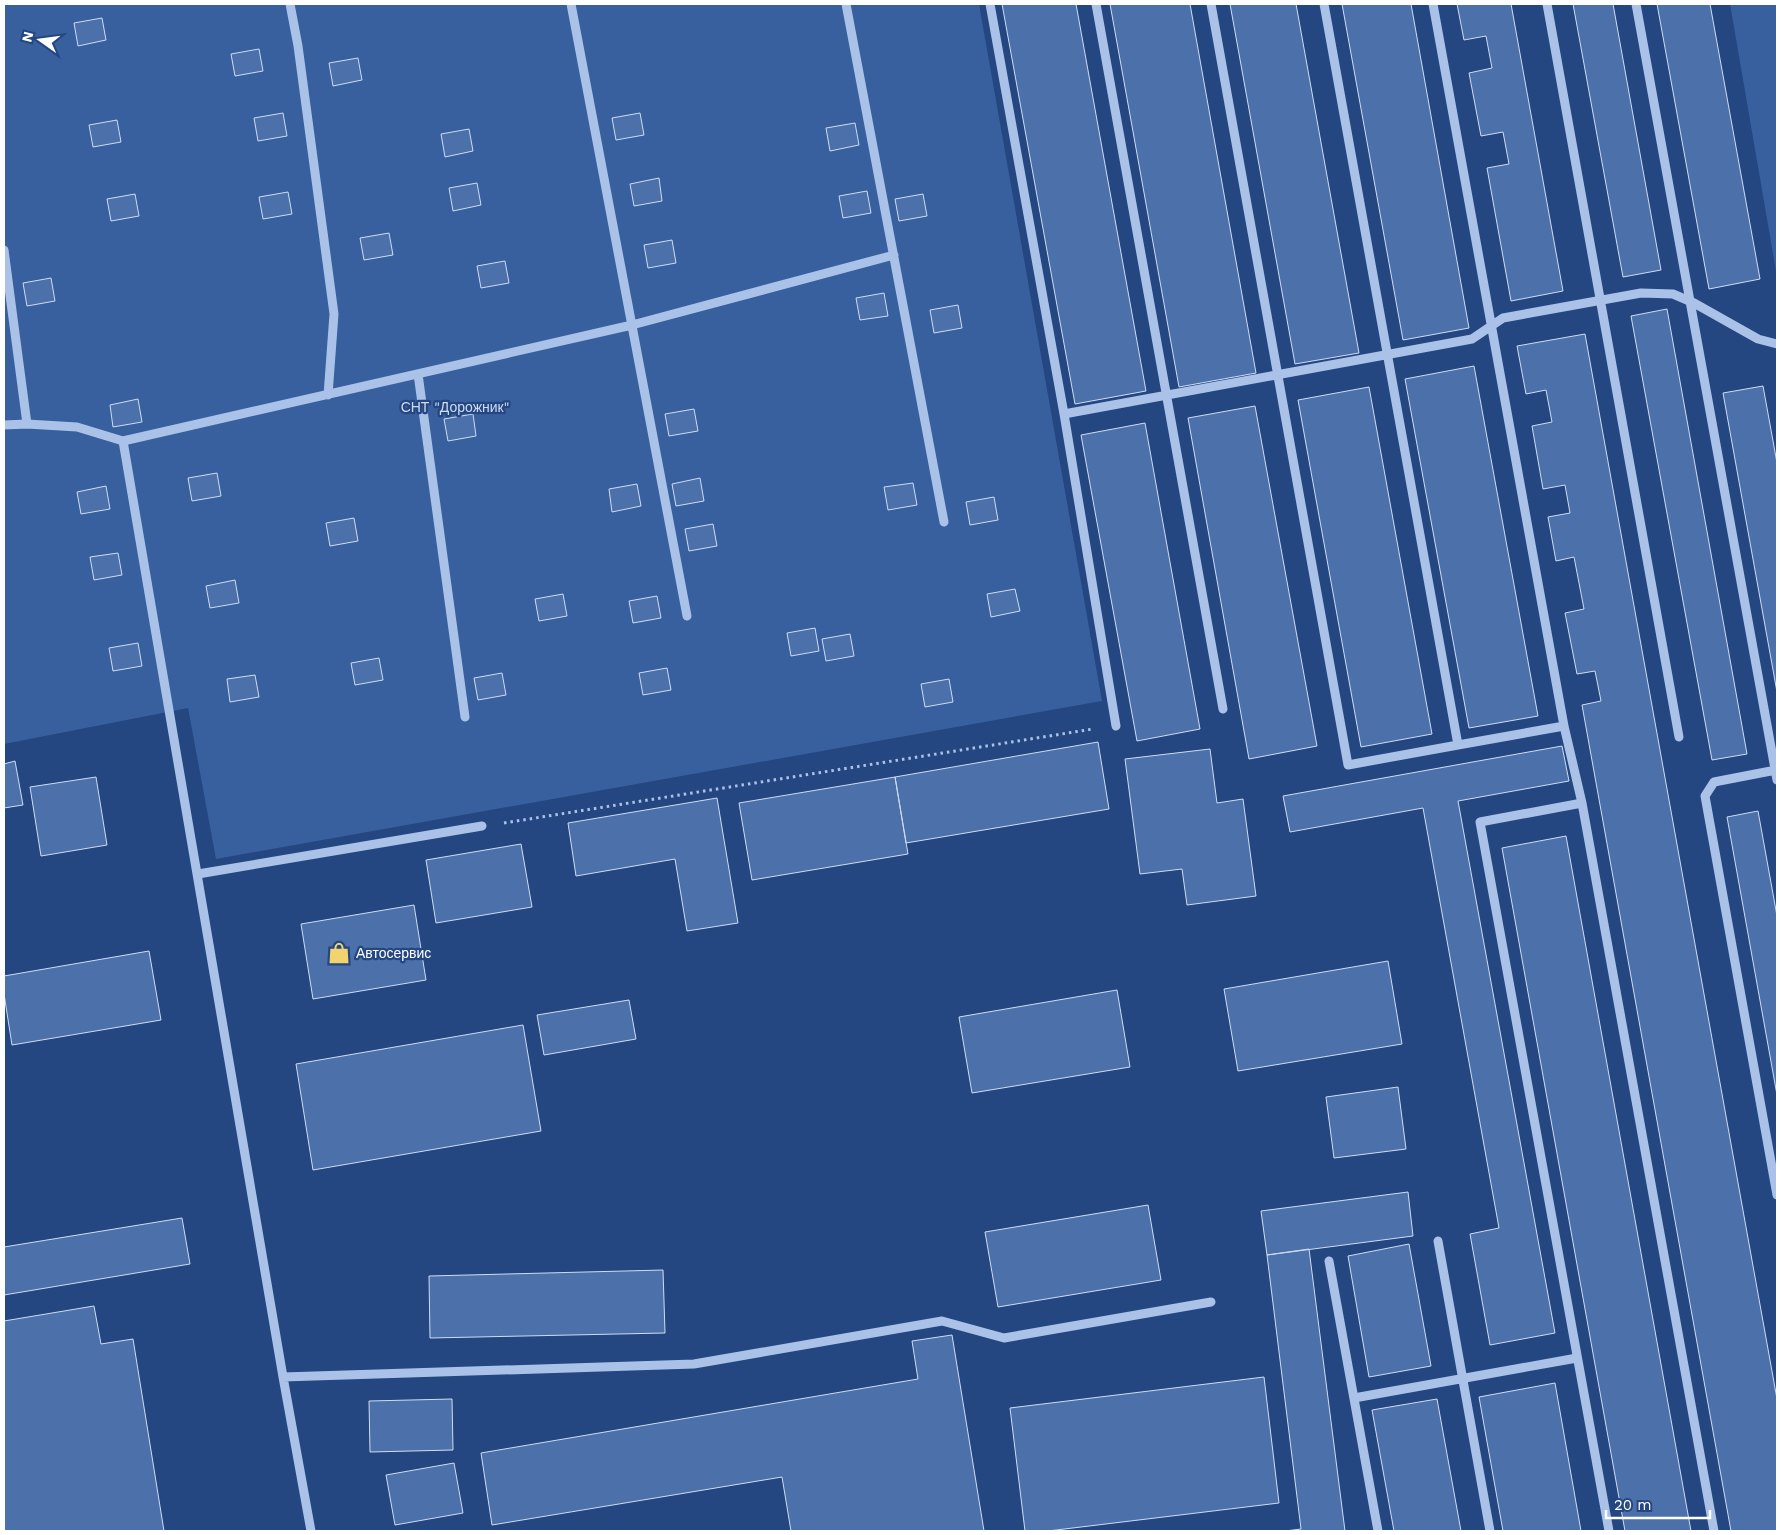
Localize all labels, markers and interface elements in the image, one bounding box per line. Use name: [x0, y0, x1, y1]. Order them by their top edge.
north arrow: [15, 15, 65, 65]
text: N: [18, 30, 36, 44]
park label: СНТ "Дорожник": [401, 399, 509, 415]
shop icon: Автосервис: [326, 940, 352, 966]
place label: Автосервис: [356, 945, 431, 961]
scale bar: [1606, 1488, 1710, 1520]
text: 20 m: [1614, 1496, 1652, 1514]

